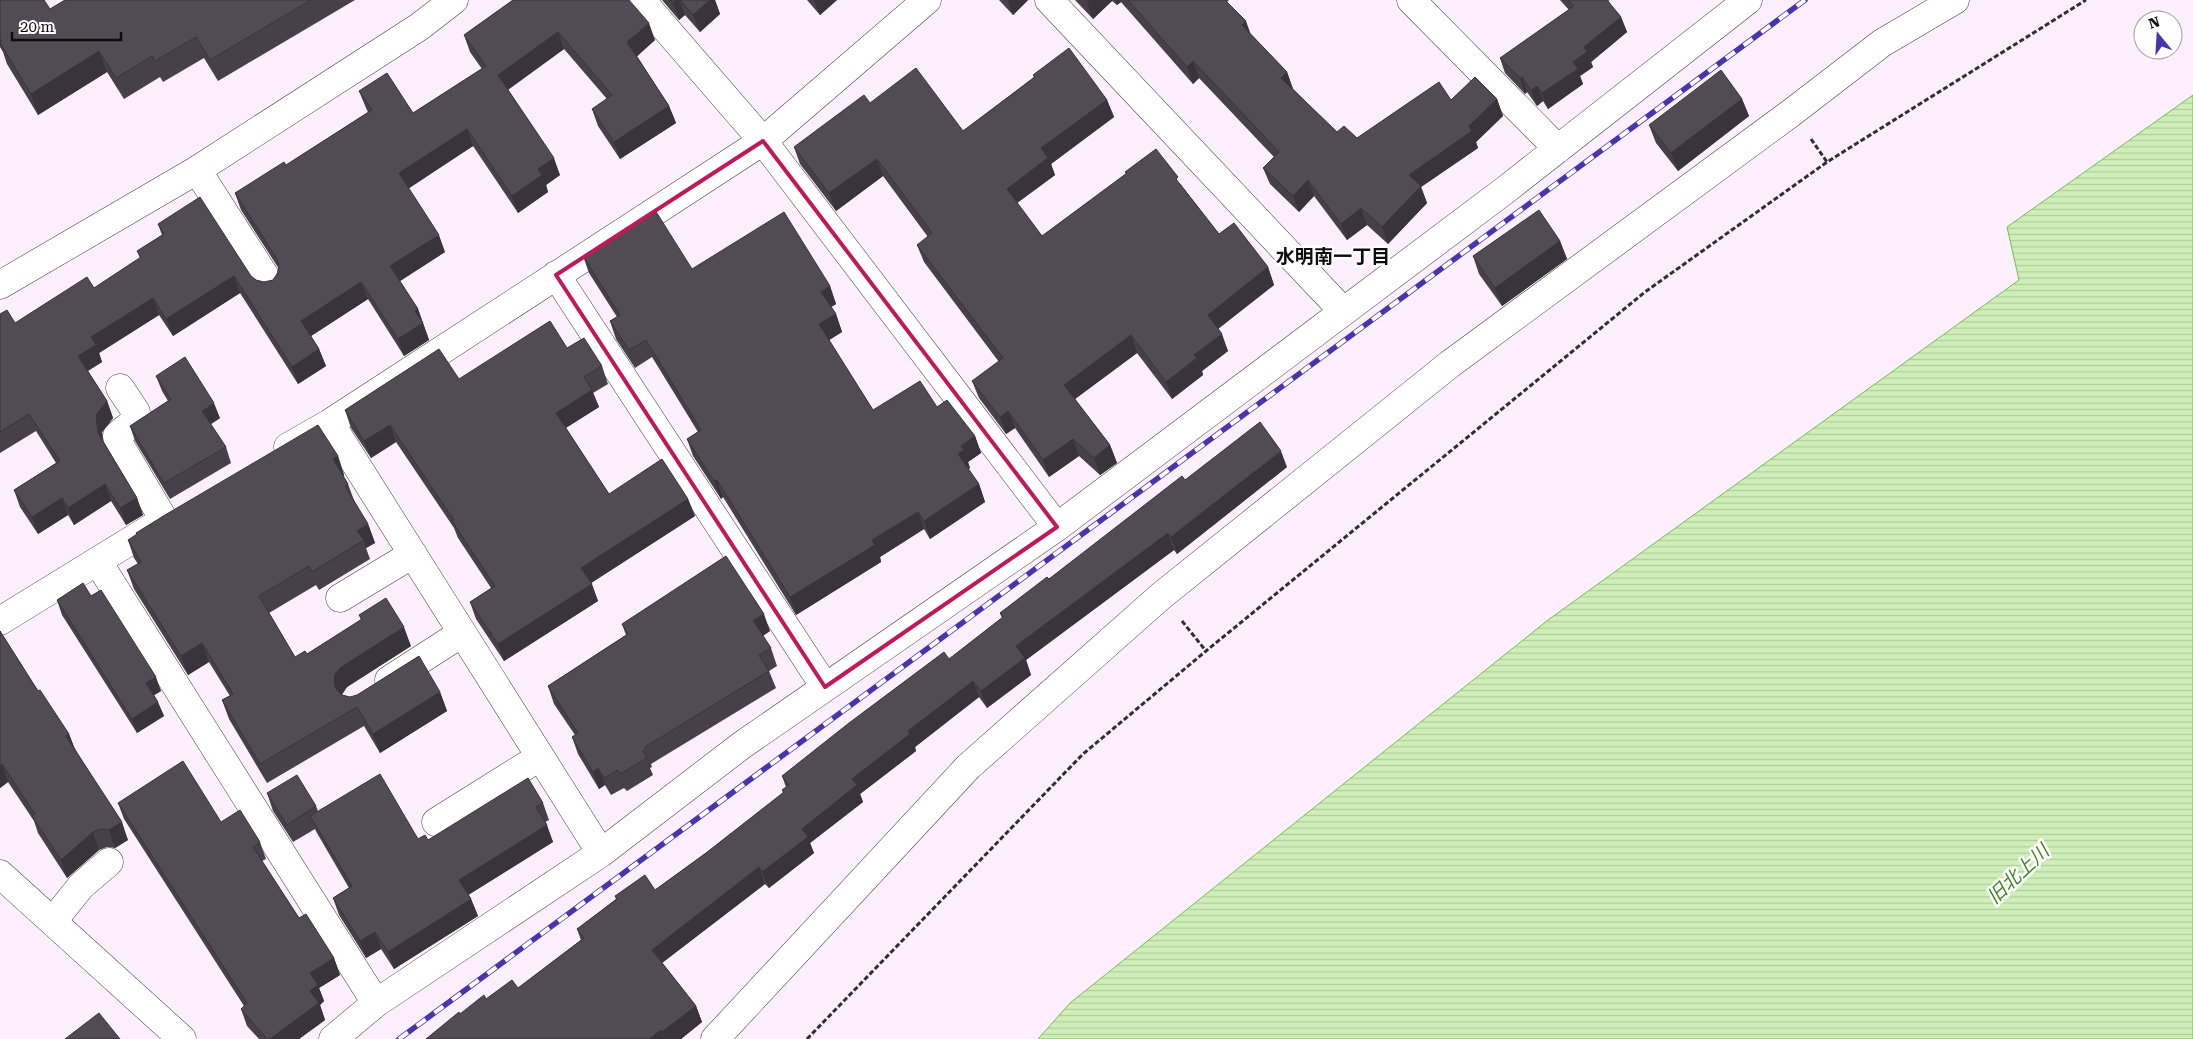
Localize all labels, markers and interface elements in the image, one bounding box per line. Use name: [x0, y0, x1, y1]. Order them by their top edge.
scale bar: [12, 10, 121, 42]
north arrow: [2133, 10, 2183, 60]
text: N: [2146, 13, 2162, 32]
text: 20 m: [20, 18, 55, 36]
district label: 水明南一丁目: [1276, 245, 1390, 268]
water label: 旧北上川: [1982, 838, 2055, 908]

